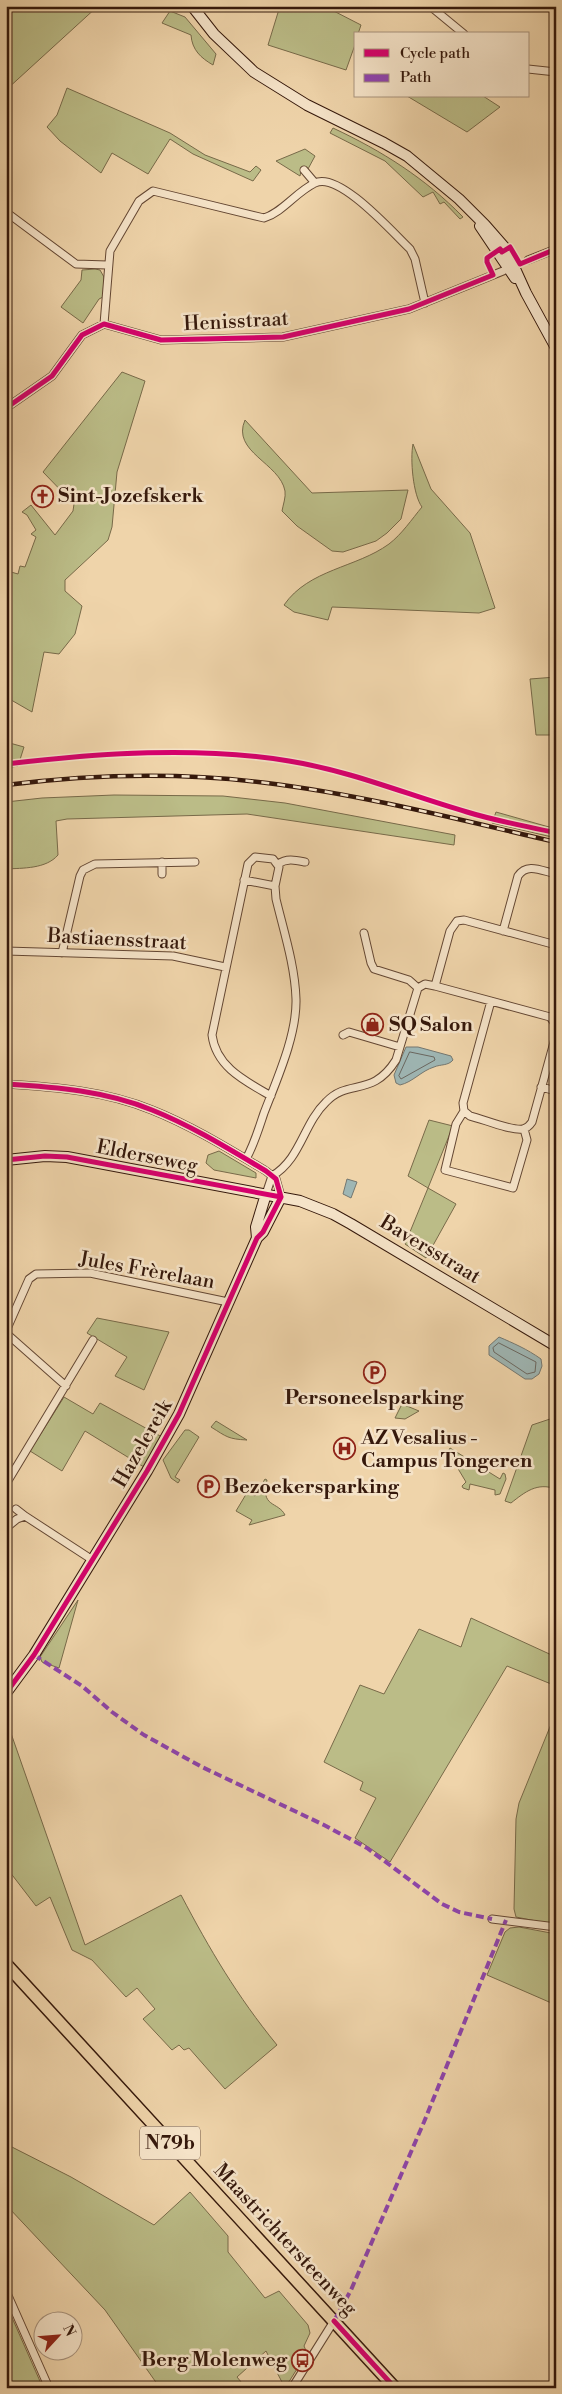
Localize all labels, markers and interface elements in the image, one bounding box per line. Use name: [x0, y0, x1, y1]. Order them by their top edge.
legend: [354, 32, 530, 98]
text: Cycle path: [400, 44, 470, 63]
text: Path: [400, 68, 432, 87]
street label: Henisstraat: [183, 307, 289, 337]
church icon: Sint-Jozefskerk: [30, 484, 54, 508]
place label: Sint-Jozefskerk: [58, 484, 204, 509]
street label: Bastiaensstraat: [46, 924, 187, 956]
shop icon: SQ Salon: [361, 1013, 385, 1037]
place label: SQ Salon: [389, 1013, 474, 1038]
street label: Elderseweg: [94, 1135, 200, 1179]
street label: Baversstraat: [374, 1210, 485, 1290]
street label: Jules Frèrelaan: [76, 1247, 217, 1295]
parking icon: Personeelsparking: [362, 1360, 386, 1384]
place label: Personeelsparking: [285, 1386, 464, 1411]
street label: Hazelereik: [108, 1394, 179, 1492]
place label: AZ Vesalius - Campus Tongeren: [360, 1426, 533, 1474]
hospital icon: AZ Vesalius - Campus Tongeren: [333, 1437, 357, 1461]
parking icon: Bezoekersparking: [196, 1475, 220, 1499]
place label: Bezoekersparking: [224, 1475, 400, 1500]
road number: N79b: [140, 2126, 200, 2160]
street label: Maastrichtersteenweg: [208, 2159, 362, 2322]
north arrow: [32, 2312, 82, 2362]
text: N: [58, 2322, 79, 2340]
place label: Berg Molenweg: [141, 2348, 288, 2373]
bus stop icon: Berg Molenweg: [291, 2348, 315, 2372]

